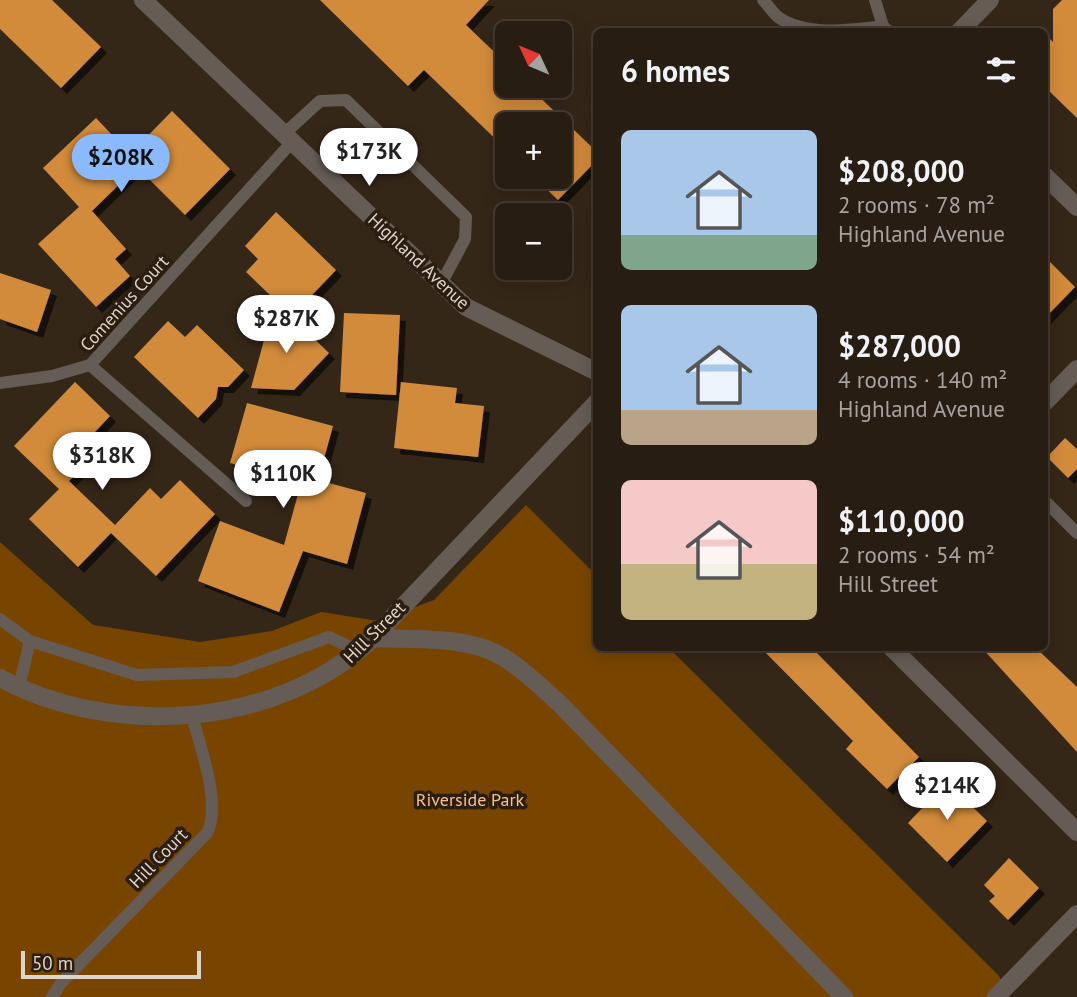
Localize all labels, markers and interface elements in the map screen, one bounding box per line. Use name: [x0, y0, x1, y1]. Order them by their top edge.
north arrow: [495, 21, 572, 98]
map controls: [495, 21, 572, 280]
text: 6 homes: [621, 51, 730, 90]
icon: filters: [982, 51, 1020, 89]
button: +: [495, 112, 572, 189]
pin: $173K: [320, 128, 418, 188]
pin: $208K: [72, 134, 170, 194]
text: $173K: [336, 136, 402, 165]
text: $208K: [88, 142, 154, 171]
text: $208,000: [838, 151, 965, 190]
icon: home: [677, 158, 761, 242]
text: 2 rooms · 78 m²: [838, 190, 995, 219]
button: −: [495, 203, 572, 280]
street label: Highland Avenue: [363, 208, 475, 314]
text: Highland Avenue: [838, 219, 1005, 248]
street label: Comenius Court: [75, 250, 173, 356]
pin: $287K: [237, 296, 335, 355]
text: $287K: [253, 303, 319, 332]
text: $287,000: [838, 326, 961, 365]
icon: home: [677, 333, 761, 417]
text: 4 rooms · 140 m²: [838, 365, 1007, 394]
text: Highland Avenue: [838, 394, 1005, 423]
pin: $318K: [53, 433, 151, 492]
text: $318K: [69, 440, 135, 469]
pin: $110K: [234, 450, 332, 510]
text: $110K: [250, 458, 316, 487]
text: $110,000: [838, 501, 965, 540]
icon: home: [677, 508, 761, 592]
text: 2 rooms · 54 m²: [838, 540, 995, 569]
text: Hill Street: [838, 569, 938, 598]
street label: Hill Street: [338, 596, 410, 668]
pin: $214K: [898, 762, 996, 822]
text: $214K: [914, 770, 980, 799]
park label: Riverside Park: [416, 788, 525, 811]
street label: Hill Court: [124, 823, 192, 893]
scale bar: [21, 948, 201, 980]
text: 50 m: [32, 951, 73, 975]

